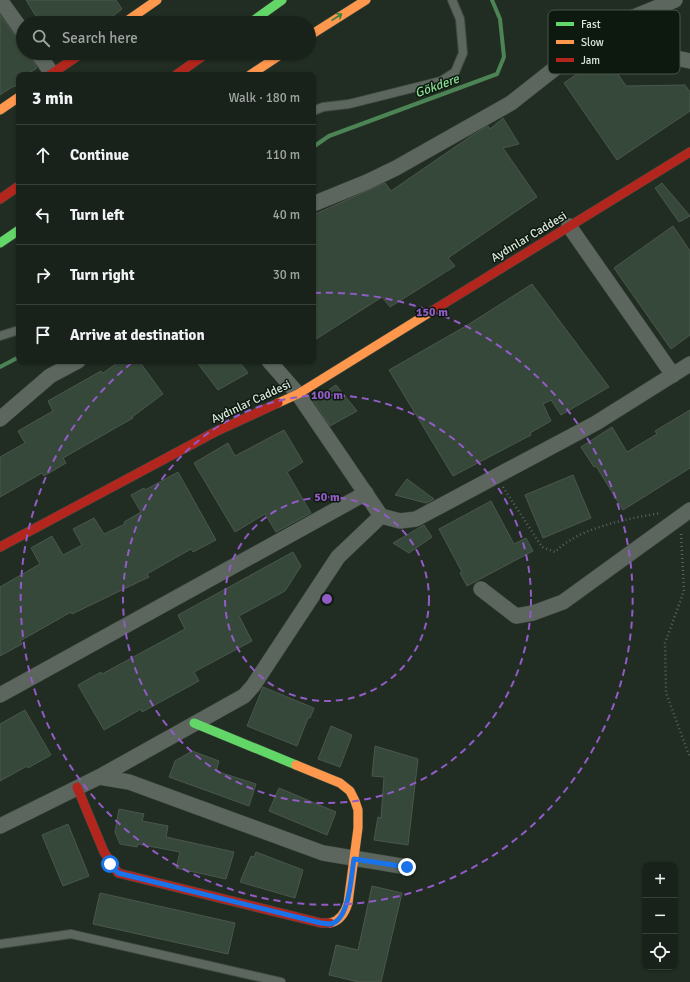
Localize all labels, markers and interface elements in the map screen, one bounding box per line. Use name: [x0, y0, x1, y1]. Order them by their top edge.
legend: [548, 10, 680, 74]
one-way arrow: [331, 13, 342, 21]
search box: [16, 16, 316, 60]
text: Fast: [581, 18, 601, 31]
icon: search: [30, 27, 52, 49]
text: Search here: [62, 29, 138, 47]
text: Slow: [581, 36, 604, 49]
text: Jam: [581, 54, 600, 67]
water label: Gökdere: [413, 70, 463, 101]
text: 3 min: [32, 88, 73, 109]
text: Walk · 180 m: [229, 90, 300, 106]
icon: ahead: [32, 144, 54, 166]
text: Continue: [70, 146, 129, 164]
text: 110 m: [266, 147, 300, 163]
icon: left: [32, 204, 54, 226]
text: Turn left: [70, 206, 124, 224]
text: 40 m: [273, 207, 300, 223]
street label: Aydınlar Caddesi: [488, 208, 570, 266]
icon: right: [32, 264, 54, 286]
text: Turn right: [70, 266, 135, 284]
text: 30 m: [273, 267, 300, 283]
text: 150 m: [416, 305, 448, 320]
icon: arrive: [32, 324, 54, 346]
text: Arrive at destination: [70, 326, 205, 344]
street label: Aydınlar Caddesi: [209, 377, 293, 427]
text: 100 m: [311, 388, 343, 403]
text: 50 m: [314, 490, 340, 505]
centre of rings: [320, 592, 334, 606]
route start: [101, 855, 119, 873]
route end: [398, 858, 416, 876]
map controls: [642, 862, 678, 970]
button: +: [642, 862, 678, 898]
button: −: [642, 898, 678, 934]
button: locate: [642, 934, 678, 970]

